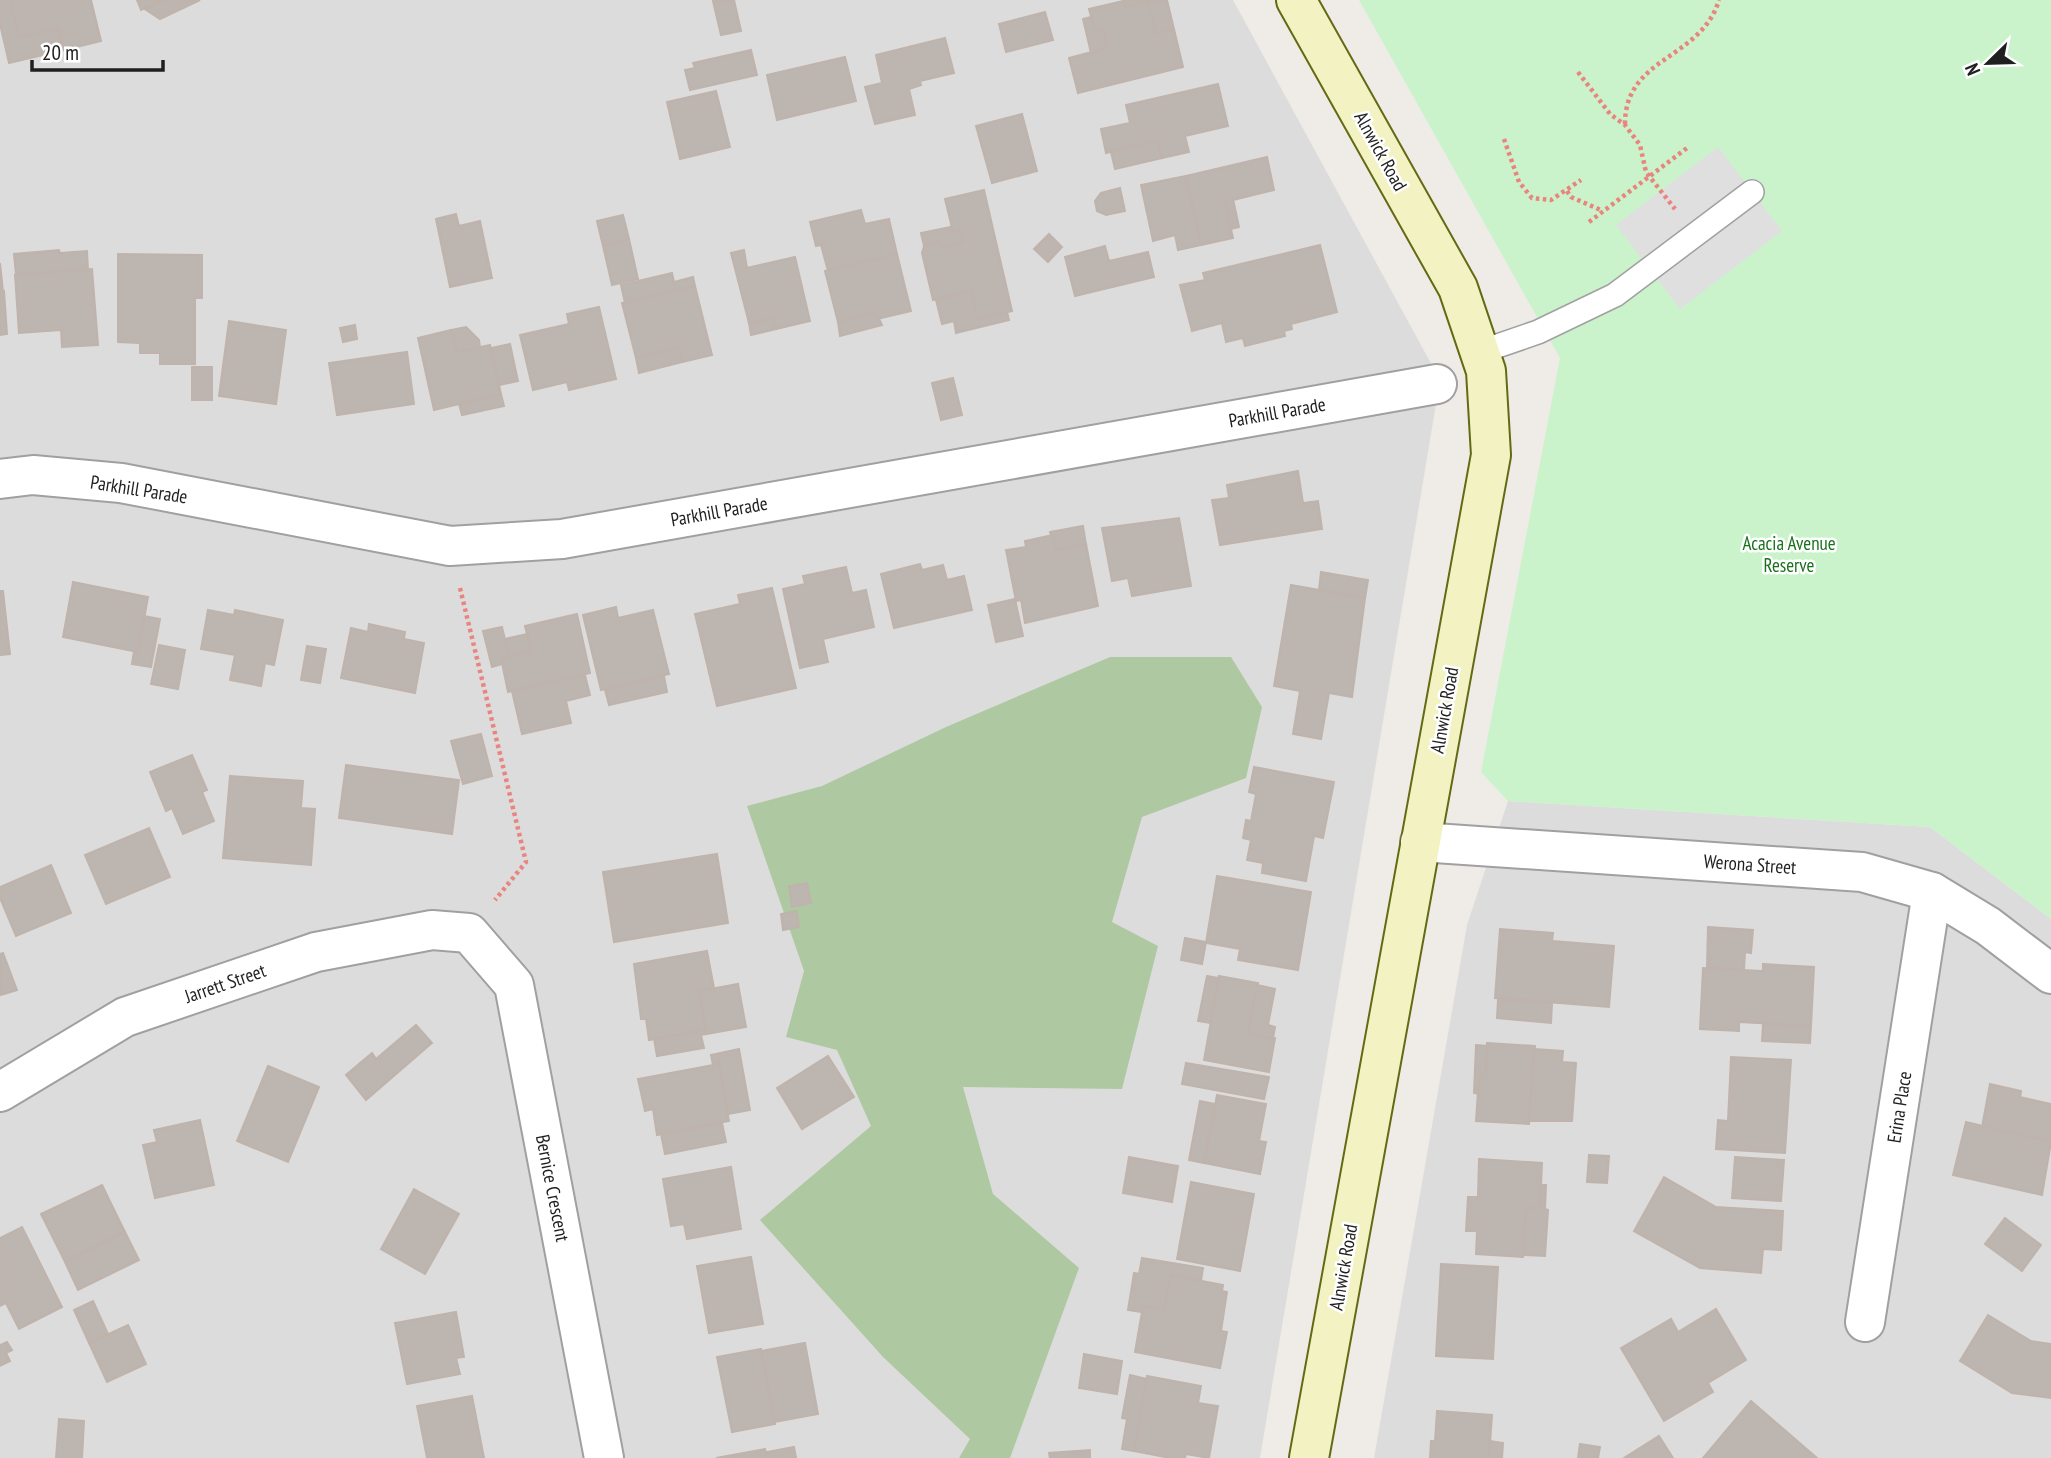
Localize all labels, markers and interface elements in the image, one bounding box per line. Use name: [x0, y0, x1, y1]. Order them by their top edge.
scale bar: [32, 28, 163, 72]
north arrow: [1953, 28, 2023, 98]
text: 20 m: [42, 39, 79, 66]
text: N: [1959, 60, 1985, 79]
street label: Alnwick Road: [1349, 107, 1413, 195]
street label: Parkhill Parade: [1227, 392, 1328, 432]
street label: Parkhill Parade: [89, 469, 189, 509]
street label: Parkhill Parade: [669, 491, 770, 531]
park label: Acacia Avenue Reserve: [1742, 531, 1836, 577]
street label: Alnwick Road: [1425, 665, 1463, 755]
street label: Werona Street: [1703, 849, 1798, 879]
street label: Jarrett Street: [180, 958, 269, 1008]
street label: Erina Place: [1881, 1069, 1917, 1145]
street label: Bernice Crescent: [531, 1132, 575, 1244]
street label: Alnwick Road: [1324, 1222, 1362, 1312]

